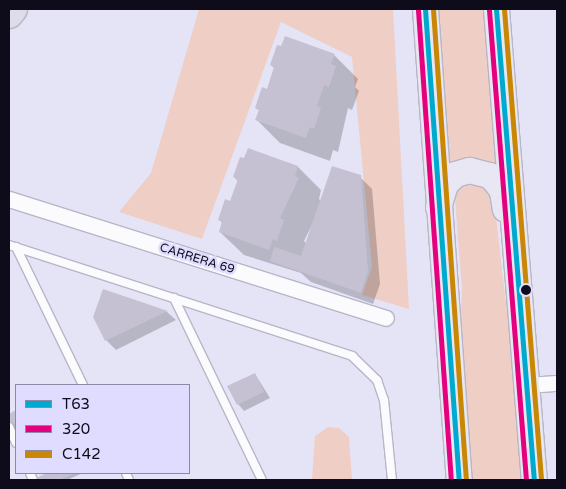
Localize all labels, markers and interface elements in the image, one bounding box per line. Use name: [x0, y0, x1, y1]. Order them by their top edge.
street label: CARRERA 69: [158, 241, 236, 277]
unlabelled marker: [521, 285, 531, 295]
legend: [15, 384, 190, 474]
text: T63: [62, 395, 90, 413]
text: 320: [62, 420, 90, 438]
text: C142: [62, 445, 101, 463]

